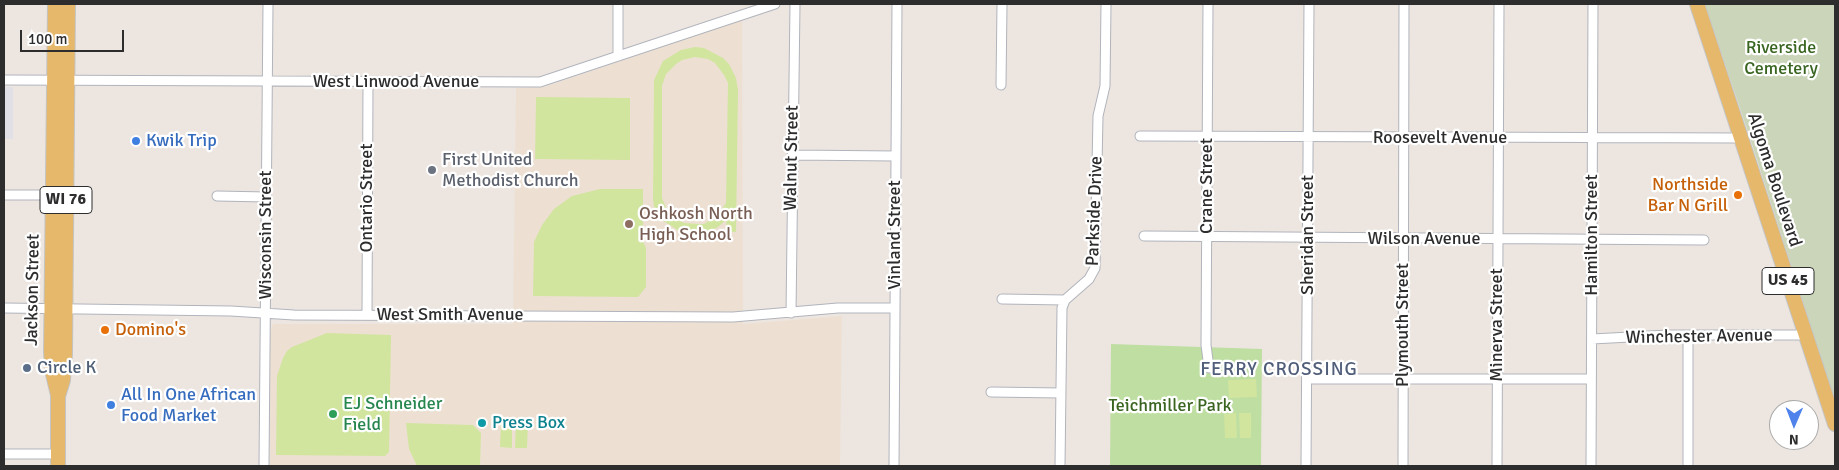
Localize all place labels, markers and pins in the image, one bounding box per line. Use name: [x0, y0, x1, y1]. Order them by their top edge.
place label: Kwik Trip: [146, 130, 217, 152]
marker: Kwik Trip: [130, 135, 142, 147]
place label: First United Methodist Church: [442, 149, 579, 192]
marker: First United Methodist Church: [426, 164, 438, 176]
place label: Northside Bar N Grill: [1647, 174, 1728, 216]
marker: Northside Bar N Grill: [1732, 189, 1744, 201]
place label: Oshkosh North High School: [639, 203, 753, 245]
marker: Oshkosh North High School: [623, 218, 635, 230]
place label: Domino's: [115, 319, 186, 341]
marker: Domino's: [99, 324, 111, 336]
place label: Circle K: [37, 357, 96, 379]
marker: Circle K: [21, 362, 33, 374]
place label: All In One African Food Market: [121, 384, 256, 426]
place label: EJ Schneider Field: [343, 393, 442, 436]
marker: All In One African Food Market: [105, 399, 117, 411]
marker: EJ Schneider Field: [327, 408, 339, 420]
place label: Press Box: [492, 412, 565, 434]
marker: Press Box: [476, 417, 488, 429]

